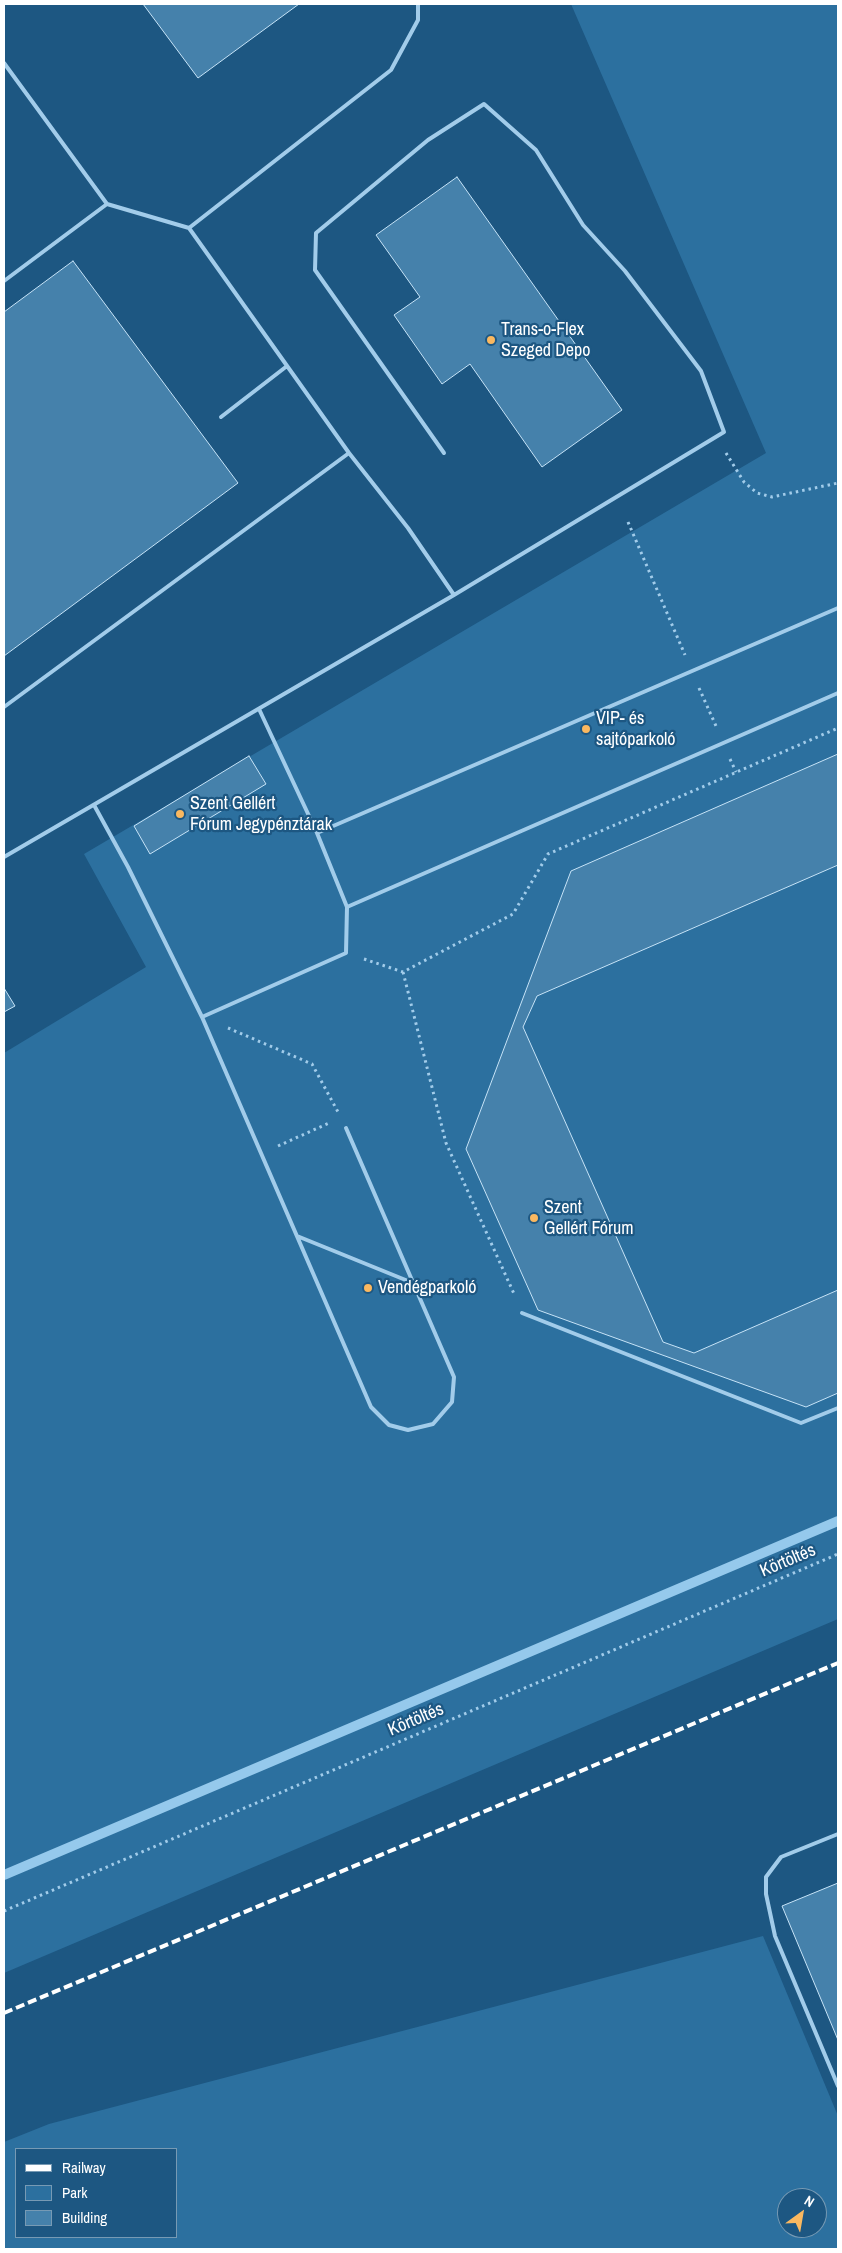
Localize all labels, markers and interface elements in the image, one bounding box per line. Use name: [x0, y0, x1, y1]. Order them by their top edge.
place label: Trans-o-Flex Szeged Depo: [501, 319, 590, 362]
marker: Trans-o-Flex Szeged Depo: [485, 334, 497, 346]
place label: VIP- és sajtóparkoló: [596, 708, 676, 751]
marker: VIP- és sajtóparkoló: [580, 723, 592, 735]
place label: Szent Gellért Fórum Jegypénztárak: [190, 793, 332, 836]
marker: Szent Gellért Fórum Jegypénztárak: [174, 808, 186, 820]
place label: Szent Gellért Fórum: [544, 1197, 633, 1240]
marker: Szent Gellért Fórum: [528, 1212, 540, 1224]
place label: Vendégparkoló: [378, 1277, 476, 1299]
marker: Vendégparkoló: [362, 1282, 374, 1294]
street label: Körtöltés: [757, 1540, 819, 1582]
street label: Körtöltés: [385, 1699, 447, 1741]
legend: [15, 2148, 178, 2238]
text: Railway: [62, 2157, 106, 2178]
text: Park: [62, 2182, 87, 2203]
north arrow: [777, 2188, 827, 2238]
text: N: [801, 2191, 818, 2211]
text: Building: [62, 2207, 107, 2228]

